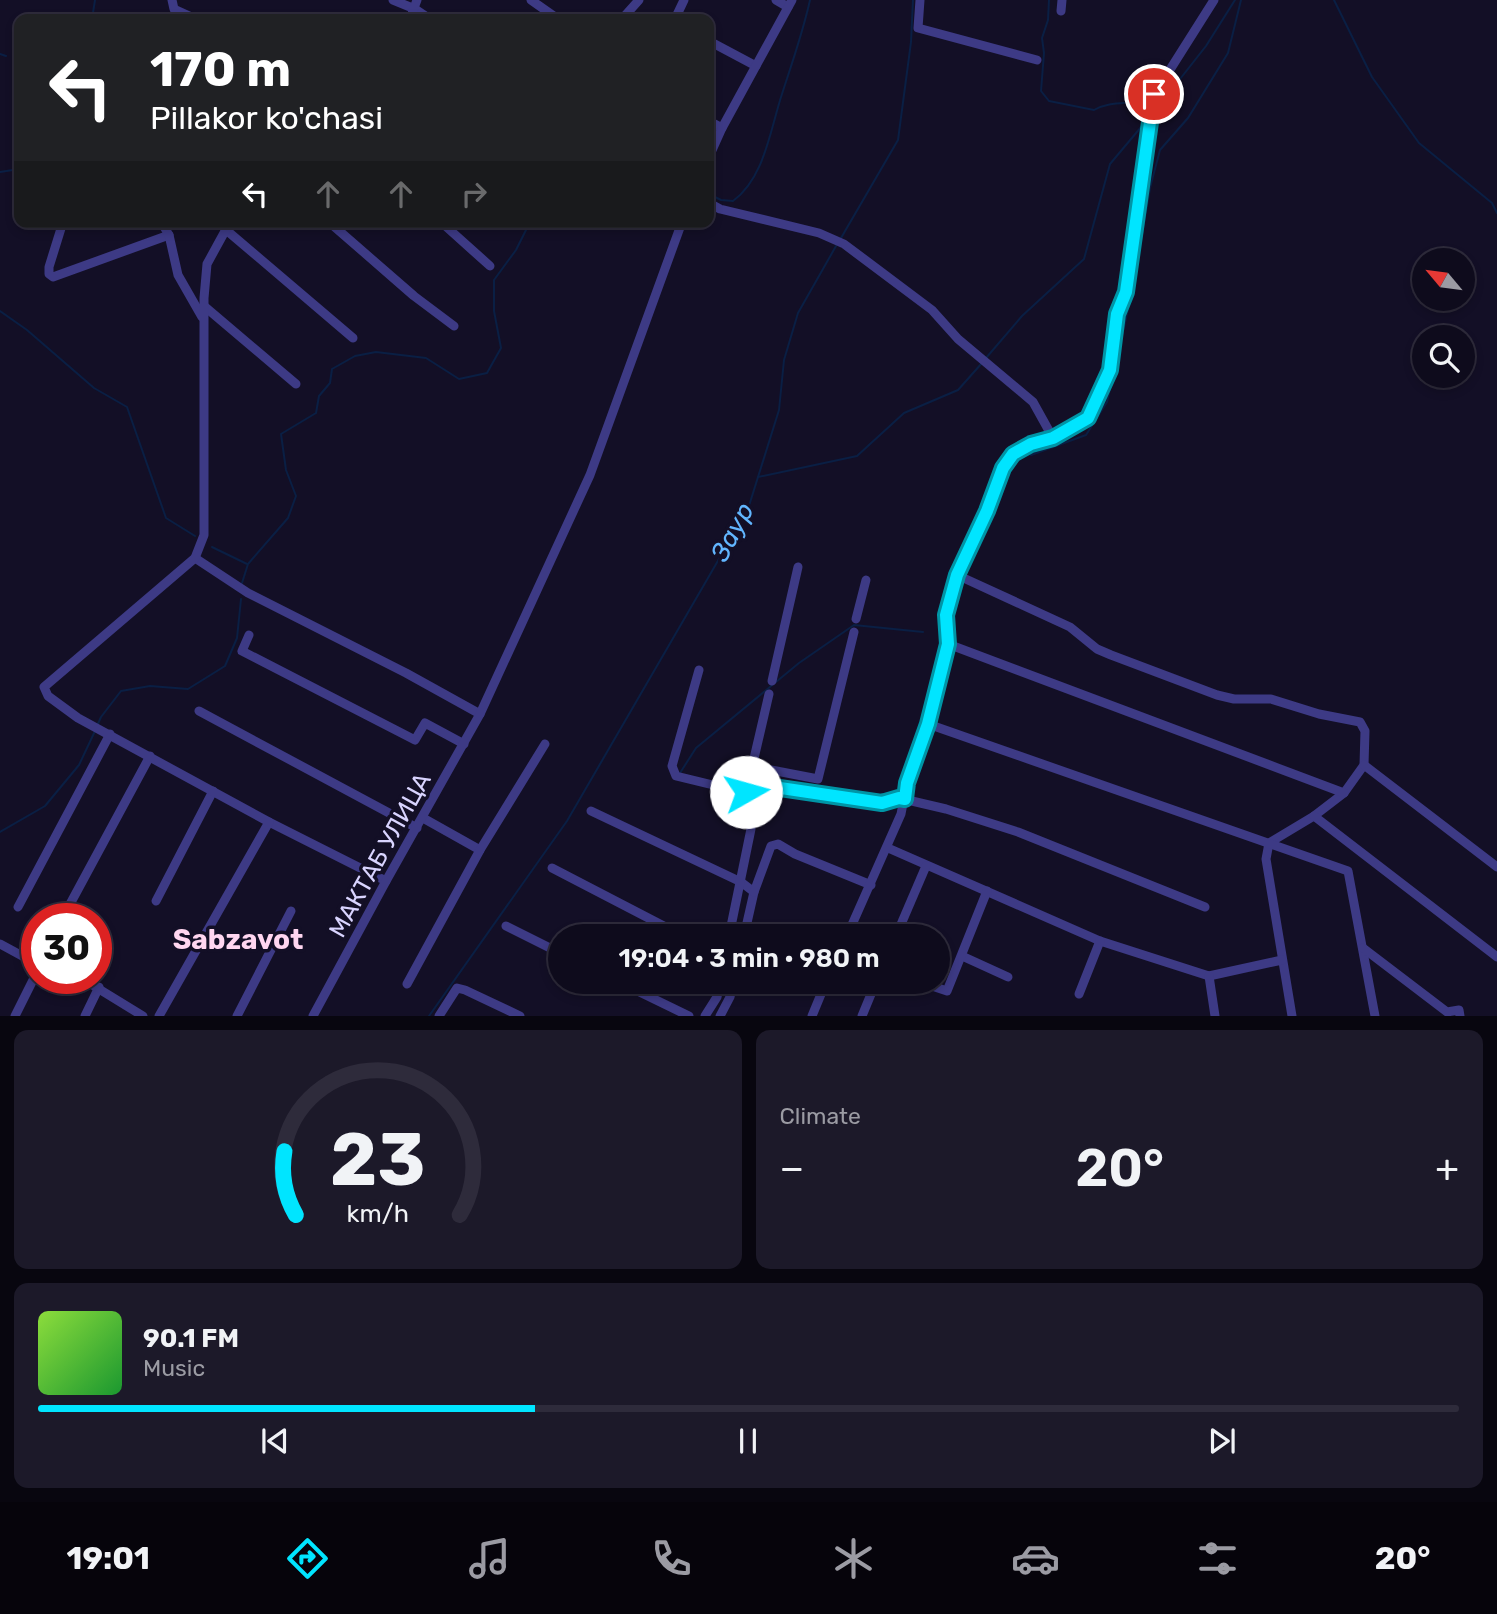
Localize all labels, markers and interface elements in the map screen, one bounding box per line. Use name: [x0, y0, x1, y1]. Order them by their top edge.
text: 170 m: [150, 40, 291, 98]
icon: left: [35, 42, 126, 133]
pin: [1124, 64, 1184, 124]
icon: arrive: [1135, 75, 1173, 113]
text: Pillakor ko'chasi: [150, 99, 383, 137]
icon: left: [236, 175, 274, 213]
icon: ahead: [309, 175, 347, 213]
icon: ahead: [382, 175, 420, 213]
icon: right: [455, 175, 493, 213]
north arrow: [1412, 248, 1475, 312]
map controls: [1412, 248, 1475, 388]
button: search: [1412, 325, 1475, 388]
water label: Заур: [704, 498, 761, 567]
position arrow: [709, 755, 783, 829]
street label: МАКТАБ УЛИЦА: [323, 768, 437, 942]
speed limit sign: 30: [21, 903, 112, 994]
district label: Sabzavot: [173, 923, 303, 956]
text: 19:04 · 3 min · 980 m: [618, 943, 880, 974]
text: Climate: [780, 1102, 861, 1130]
text: 23: [330, 1118, 425, 1204]
text: 20°: [1075, 1137, 1164, 1199]
text: −: [780, 1145, 804, 1191]
text: +: [1435, 1145, 1459, 1191]
text: km/h: [347, 1199, 409, 1228]
text: 90.1 FM: [143, 1323, 239, 1354]
text: Music: [143, 1354, 205, 1382]
icon: previous: [256, 1422, 294, 1460]
icon: pause: [729, 1422, 767, 1460]
icon: next: [1203, 1422, 1241, 1460]
icon: directions: [283, 1534, 332, 1583]
icon: music: [465, 1534, 514, 1583]
icon: phone: [647, 1534, 696, 1583]
icon: climate: [829, 1534, 878, 1583]
icon: car: [1011, 1534, 1060, 1583]
icon: filters: [1193, 1534, 1242, 1583]
text: 19:01: [66, 1539, 150, 1577]
text: 20°: [1375, 1539, 1430, 1577]

